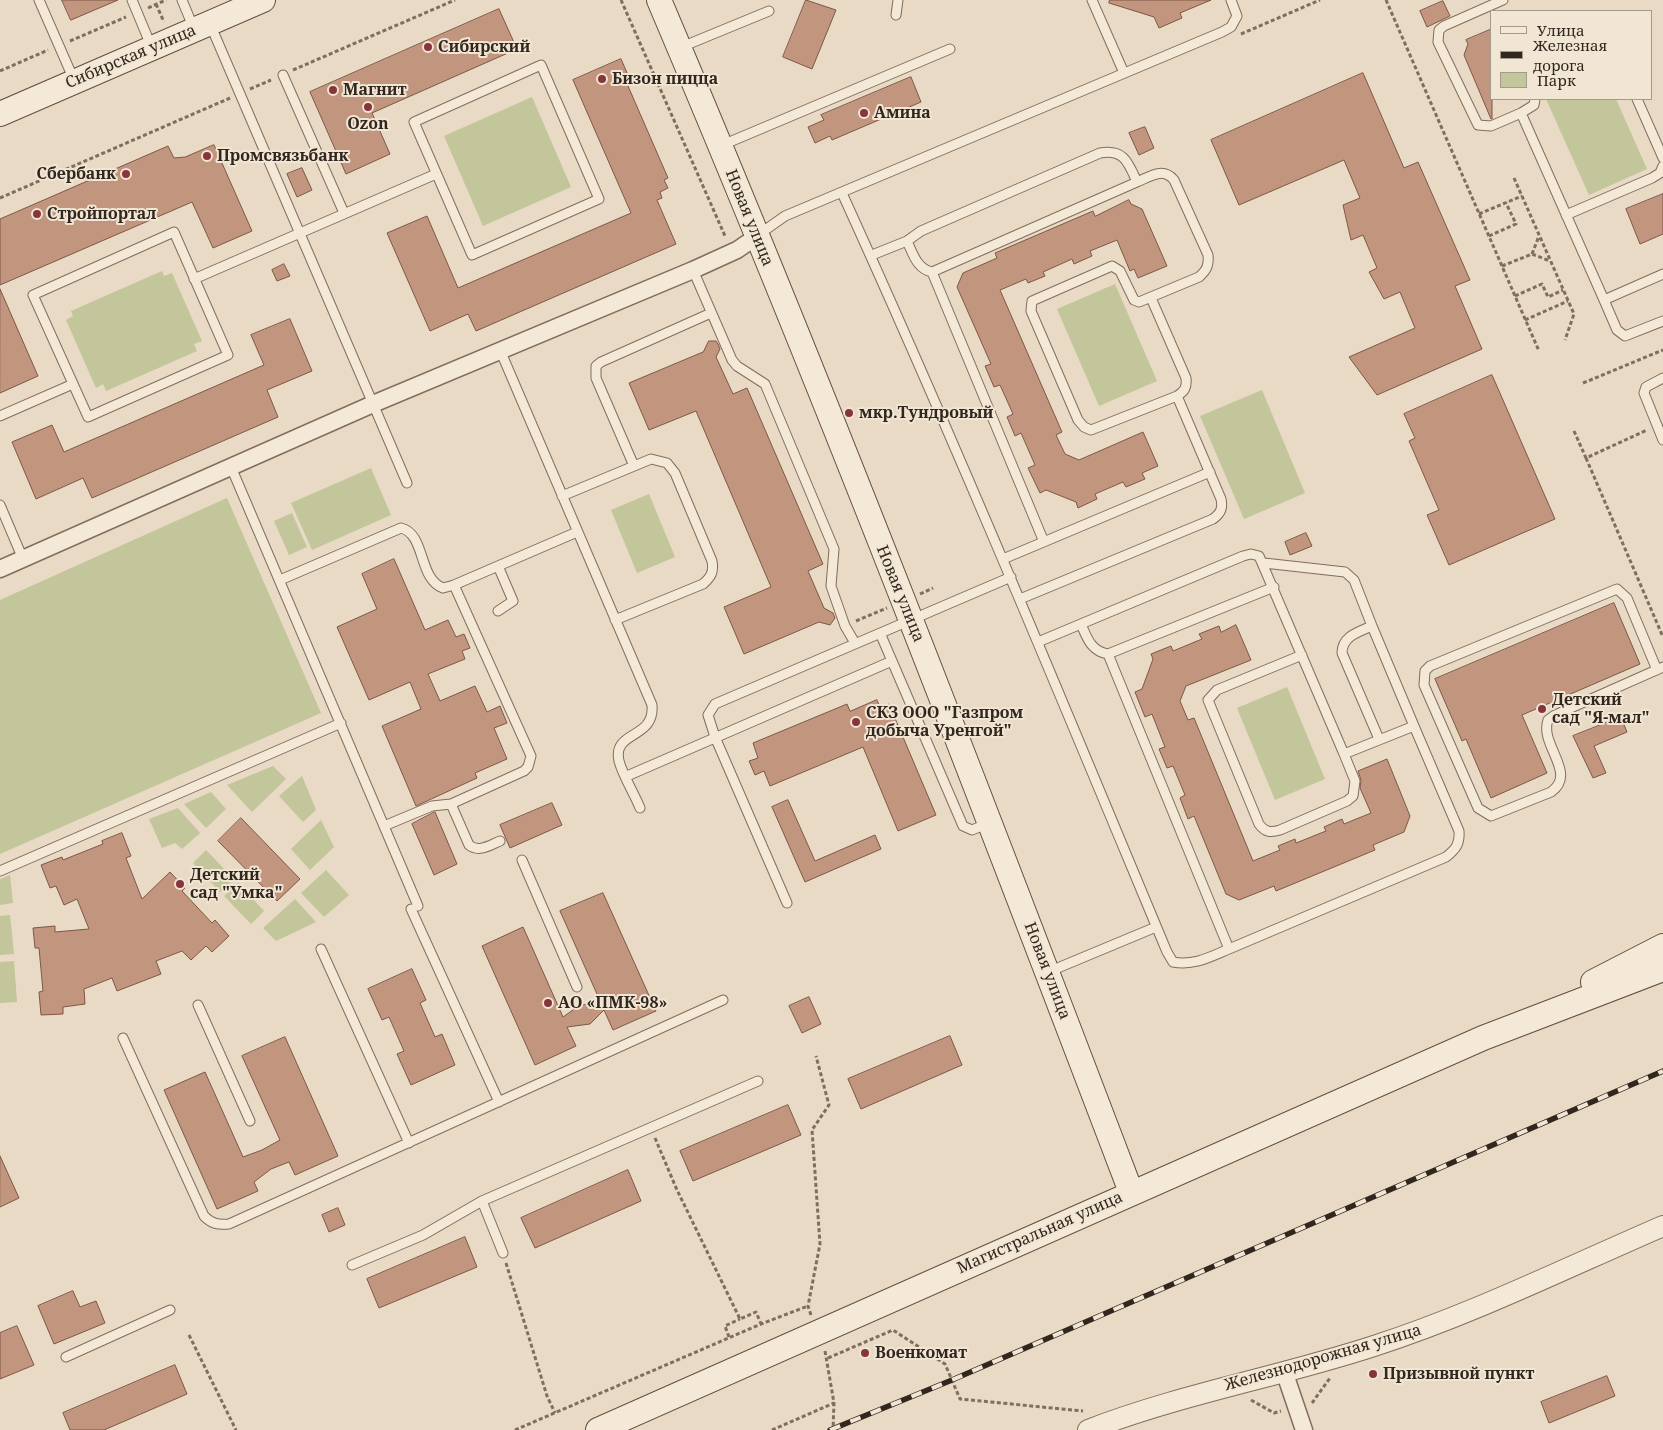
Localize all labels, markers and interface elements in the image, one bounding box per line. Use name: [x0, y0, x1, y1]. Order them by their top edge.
legend: [1490, 10, 1653, 100]
text: Улица: [1537, 20, 1585, 40]
street label: Сибирская улица: [63, 21, 199, 93]
text: Железная дорога: [1533, 35, 1607, 75]
place label: Сибирский: [438, 37, 530, 57]
marker: Сибирский: [422, 41, 434, 53]
place label: Бизон пицца: [612, 69, 718, 89]
text: Парк: [1537, 70, 1576, 90]
marker: Бизон пицца: [596, 73, 608, 85]
place label: Магнит: [343, 80, 407, 100]
marker: Магнит: [327, 84, 339, 96]
marker: Ozon: [362, 101, 374, 113]
place label: Амина: [874, 103, 931, 123]
marker: Амина: [858, 107, 870, 119]
place label: Ozon: [347, 114, 389, 134]
place label: Промсвязьбанк: [217, 146, 348, 166]
marker: Промсвязьбанк: [201, 150, 213, 162]
place label: Сбербанк: [37, 164, 116, 184]
street label: Новая улица: [721, 167, 777, 269]
marker: Сбербанк: [120, 168, 132, 180]
place label: Стройпортал: [47, 204, 156, 224]
marker: Стройпортал: [31, 208, 43, 220]
place label: мкр.Тундровый: [859, 403, 993, 423]
marker: мкр.Тундровый: [843, 407, 855, 419]
street label: Новая улица: [872, 543, 928, 645]
place label: Детский сад "Я-мал": [1552, 690, 1650, 728]
place label: СКЗ ООО "Газпром добыча Уренгой": [866, 703, 1023, 741]
marker: Детский сад "Я-мал": [1536, 703, 1548, 715]
marker: СКЗ ООО "Газпром добыча Уренгой": [850, 716, 862, 728]
place label: Детский сад "Умка": [190, 865, 283, 903]
marker: Детский сад "Умка": [174, 878, 186, 890]
street label: Новая улица: [1020, 920, 1074, 1022]
place label: АО «ПМК-98»: [558, 993, 667, 1013]
marker: АО «ПМК-98»: [542, 997, 554, 1009]
street label: Магистральная улица: [954, 1188, 1126, 1278]
street label: Железнодорожная улица: [1222, 1321, 1424, 1395]
place label: Военкомат: [875, 1343, 967, 1363]
marker: Военкомат: [859, 1347, 871, 1359]
place label: Призывной пункт: [1383, 1364, 1534, 1384]
marker: Призывной пункт: [1367, 1368, 1379, 1380]

